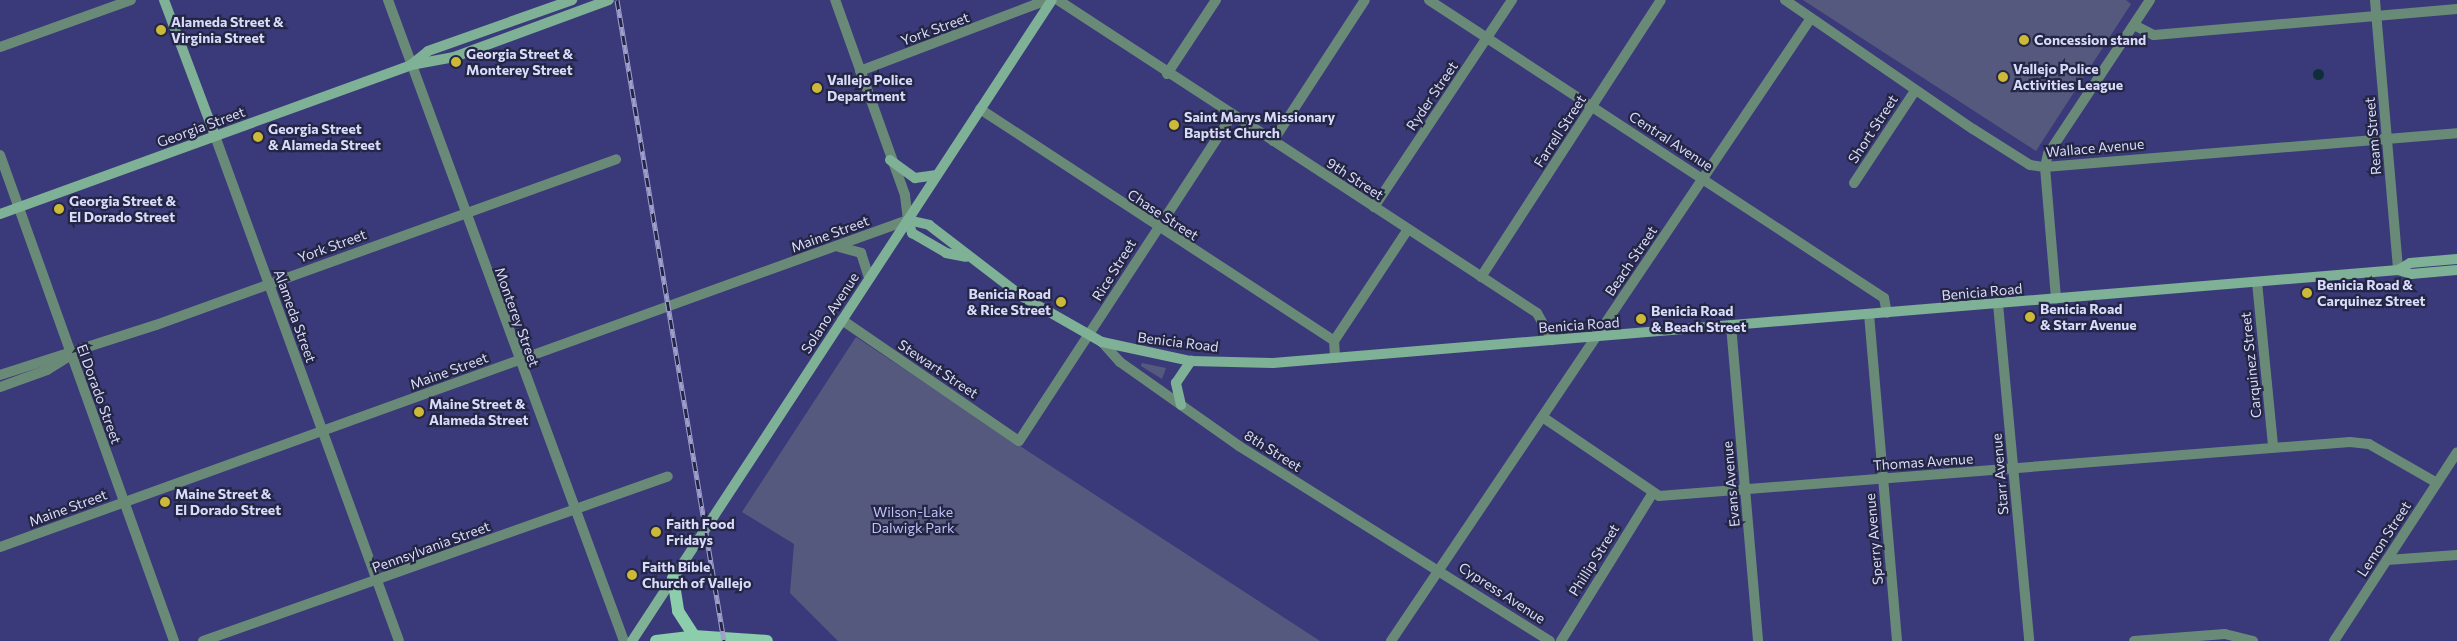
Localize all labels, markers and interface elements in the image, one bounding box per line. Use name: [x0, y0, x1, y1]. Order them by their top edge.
street label: York Street: [898, 9, 972, 49]
place label: Alameda Street & Virginia Street: [171, 14, 284, 46]
marker: Alameda Street & Virginia Street: [155, 24, 167, 36]
place label: Concession stand: [2034, 32, 2146, 48]
marker: Concession stand: [2018, 34, 2030, 46]
place label: Georgia Street & Monterey Street: [466, 46, 573, 78]
marker: Georgia Street & Monterey Street: [450, 56, 462, 68]
street label: Ryder Street: [1403, 58, 1461, 134]
place label: Vallejo Police Activities League: [2013, 61, 2123, 94]
marker: Vallejo Police Activities League: [1997, 71, 2009, 83]
place label: Vallejo Police Department: [827, 72, 913, 104]
marker: Vallejo Police Department: [811, 82, 823, 94]
street label: Farrell Street: [1530, 92, 1590, 170]
street label: Short Street: [1845, 92, 1901, 166]
street label: Ream Street: [2361, 96, 2385, 176]
street label: Georgia Street: [155, 103, 247, 151]
street label: Central Avenue: [1626, 108, 1716, 174]
place label: Saint Marys Missionary Baptist Church: [1184, 109, 1335, 142]
marker: Saint Marys Missionary Baptist Church: [1168, 119, 1180, 131]
place label: Georgia Street & Alameda Street: [268, 121, 381, 154]
marker: Georgia Street & Alameda Street: [252, 131, 264, 143]
street label: Wallace Avenue: [2045, 135, 2145, 161]
street label: 9th Street: [1323, 154, 1387, 204]
street label: Chase Street: [1124, 186, 1202, 244]
place label: Georgia Street & El Dorado Street: [69, 193, 176, 226]
marker: Georgia Street & El Dorado Street: [53, 203, 65, 215]
street label: Maine Street: [789, 212, 871, 256]
street label: Beach Street: [1601, 223, 1661, 299]
street label: York Street: [295, 226, 369, 266]
street label: Rice Street: [1088, 236, 1140, 304]
street label: Monterey Street: [491, 265, 543, 369]
street label: Alameda Street: [270, 267, 320, 365]
street label: Solano Avenue: [798, 269, 862, 357]
place label: Benicia Road & Carquinez Street: [2317, 277, 2425, 310]
street label: Benicia Road: [1941, 280, 2023, 304]
place label: Benicia Road & Rice Street: [967, 286, 1051, 318]
marker: Benicia Road & Carquinez Street: [2301, 287, 2313, 299]
marker: Benicia Road & Rice Street: [1055, 296, 1067, 308]
place label: Benicia Road & Starr Avenue: [2040, 301, 2137, 334]
place label: Benicia Road & Beach Street: [1651, 303, 1746, 336]
marker: Benicia Road & Starr Avenue: [2024, 311, 2036, 323]
street label: Carquinez Street: [2237, 311, 2265, 419]
marker: Benicia Road & Beach Street: [1635, 313, 1647, 325]
street label: Benicia Road: [1538, 314, 1620, 336]
street label: Benicia Road: [1137, 329, 1219, 355]
street label: Stewart Street: [895, 336, 981, 402]
street label: El Dorado Street: [73, 342, 125, 446]
street label: Maine Street: [408, 349, 490, 393]
place label: Maine Street & Alameda Street: [429, 396, 528, 428]
marker: Maine Street & Alameda Street: [413, 406, 425, 418]
street label: 8th Street: [1241, 427, 1305, 475]
street label: Starr Avenue: [1988, 433, 2012, 515]
street label: Evans Avenue: [1719, 440, 1743, 528]
street label: Thomas Avenue: [1872, 450, 1974, 474]
street label: Maine Street: [27, 486, 109, 530]
place label: Maine Street & El Dorado Street: [175, 486, 281, 518]
street label: Sperry Avenue: [1862, 493, 1886, 585]
marker: Maine Street & El Dorado Street: [159, 496, 171, 508]
street label: Lemon Street: [2353, 498, 2415, 580]
park label: Wilson-Lake Dalwigk Park: [871, 504, 955, 536]
place label: Faith Food Fridays: [666, 516, 735, 548]
street label: Pennsylvania Street: [370, 518, 492, 576]
street label: Phillip Street: [1565, 521, 1623, 599]
marker: Faith Food Fridays: [650, 526, 662, 538]
place label: Faith Bible Church of Vallejo: [642, 559, 751, 592]
street label: Cypress Avenue: [1456, 559, 1548, 627]
marker: Faith Bible Church of Vallejo: [626, 569, 638, 581]

